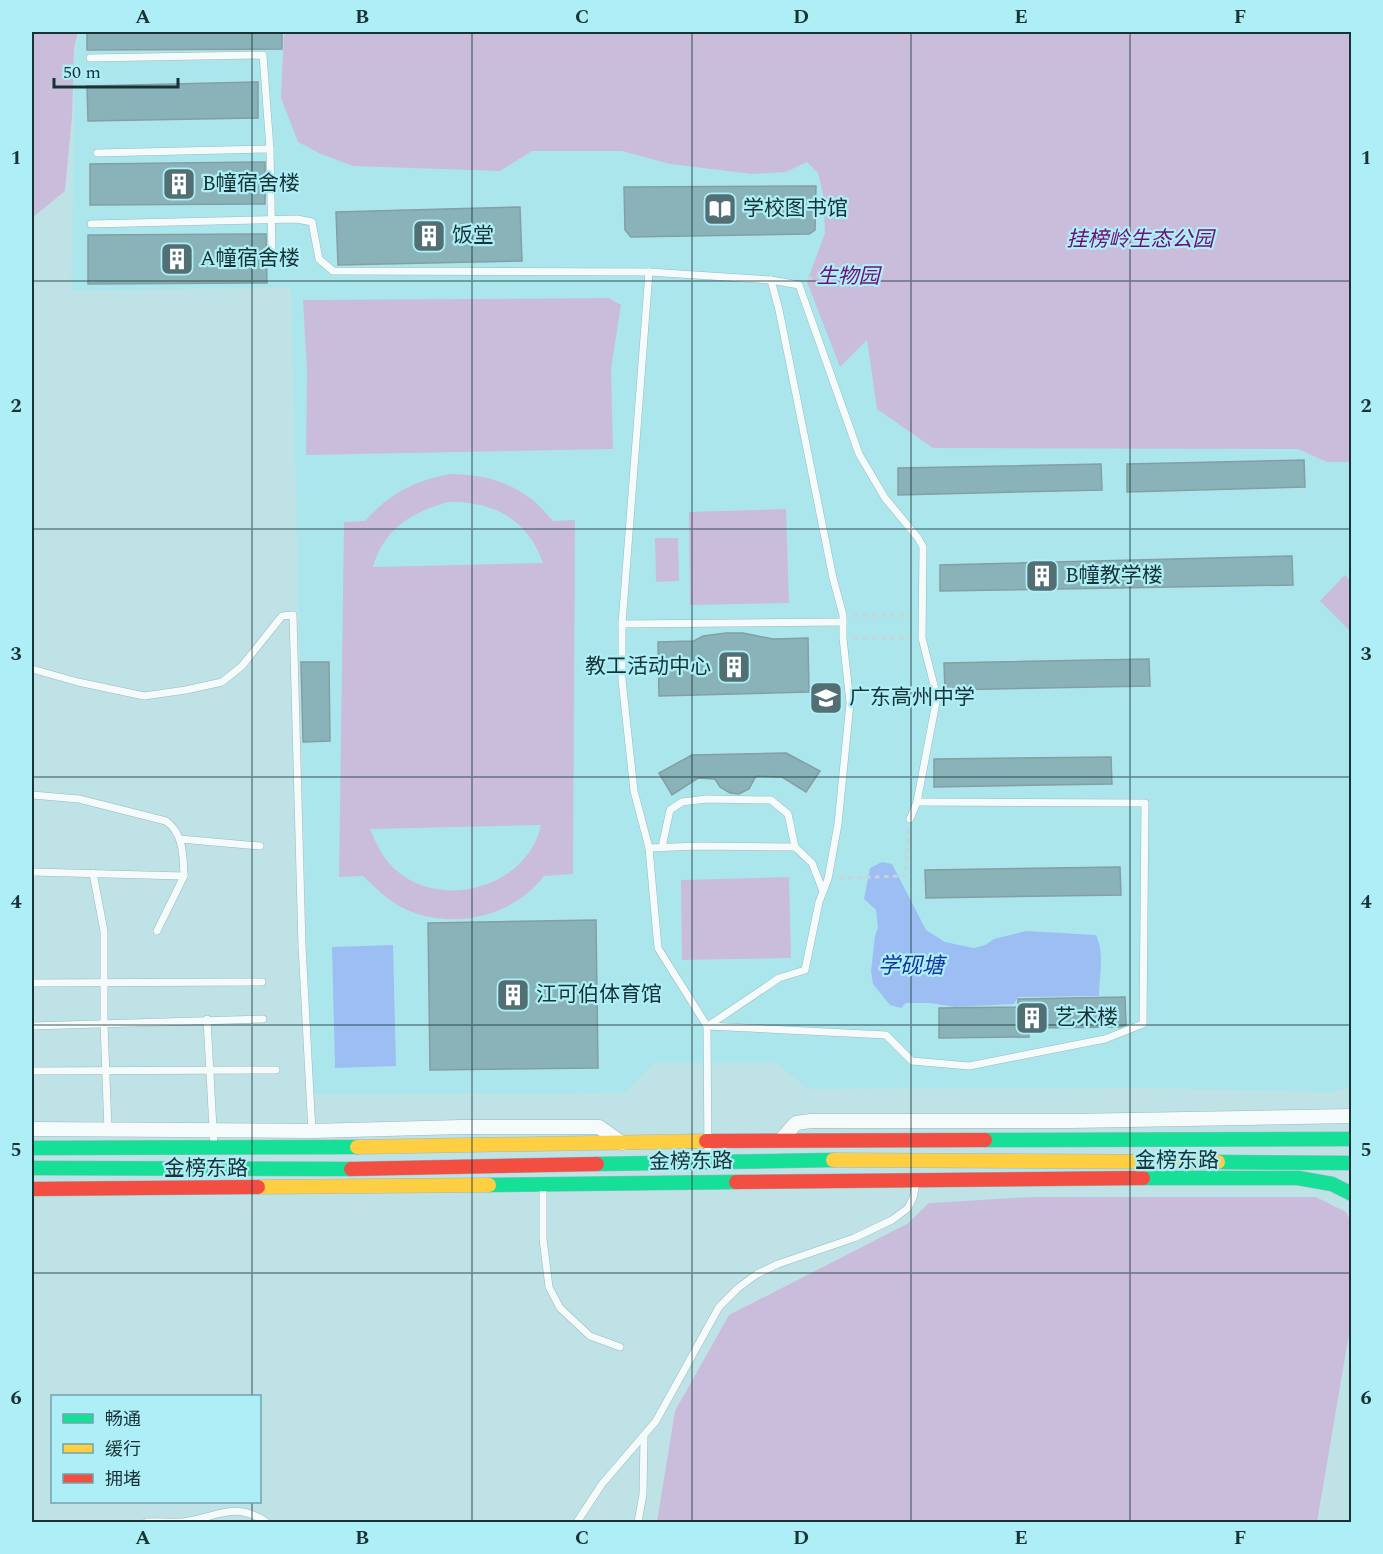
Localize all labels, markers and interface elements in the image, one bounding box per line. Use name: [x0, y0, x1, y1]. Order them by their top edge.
text: A: [135, 2, 151, 32]
text: B: [355, 2, 369, 32]
text: C: [575, 2, 589, 32]
text: D: [793, 2, 809, 32]
text: E: [1014, 2, 1028, 32]
text: F: [1234, 2, 1246, 32]
scale bar: [54, 51, 178, 89]
text: 50 m: [63, 59, 101, 86]
text: 1: [10, 143, 22, 173]
text: 1: [1360, 143, 1372, 173]
building icon: B幢宿舍楼: [161, 166, 197, 202]
place label: B幢宿舍楼: [202, 168, 300, 200]
library icon: 学校图书馆: [702, 191, 738, 227]
place label: 学校图书馆: [743, 193, 848, 225]
building icon: 饭堂: [411, 218, 447, 254]
place label: 饭堂: [452, 220, 494, 252]
park label: 挂榜岭生态公园: [1067, 224, 1216, 256]
building icon: A幢宿舍楼: [159, 241, 195, 277]
place label: A幢宿舍楼: [200, 243, 300, 275]
park label: 生物园: [817, 261, 882, 293]
text: 2: [10, 391, 22, 421]
text: 2: [1360, 391, 1372, 421]
building icon: B幢教学楼: [1024, 558, 1060, 594]
place label: B幢教学楼: [1065, 560, 1163, 592]
text: 3: [10, 639, 22, 669]
text: 3: [1360, 639, 1372, 669]
building icon: 教工活动中心: [716, 649, 752, 685]
place label: 教工活动中心: [585, 651, 711, 683]
school or university icon: 广东高州中学: [808, 680, 844, 716]
place label: 广东高州中学: [849, 682, 975, 714]
text: 4: [10, 887, 22, 917]
text: 4: [1360, 887, 1372, 917]
water label: 学砚塘: [878, 950, 948, 983]
building icon: 江可伯体育馆: [495, 977, 531, 1013]
place label: 江可伯体育馆: [536, 979, 662, 1011]
building icon: 艺术楼: [1014, 1000, 1050, 1036]
place label: 艺术楼: [1055, 1002, 1118, 1034]
text: 5: [10, 1135, 22, 1165]
text: 5: [1360, 1135, 1372, 1165]
street label: 金榜东路: [649, 1145, 733, 1179]
street label: 金榜东路: [1135, 1145, 1219, 1177]
street label: 金榜东路: [164, 1153, 248, 1185]
text: 6: [10, 1383, 22, 1413]
text: 6: [1360, 1383, 1372, 1413]
legend: [51, 1395, 261, 1503]
text: 畅通: [105, 1406, 141, 1433]
text: 缓行: [105, 1436, 141, 1463]
text: 拥堵: [105, 1466, 141, 1493]
text: A: [135, 1523, 151, 1553]
text: B: [355, 1523, 369, 1553]
text: C: [575, 1523, 589, 1553]
text: D: [793, 1523, 809, 1553]
text: E: [1014, 1523, 1028, 1553]
text: F: [1234, 1523, 1246, 1553]

